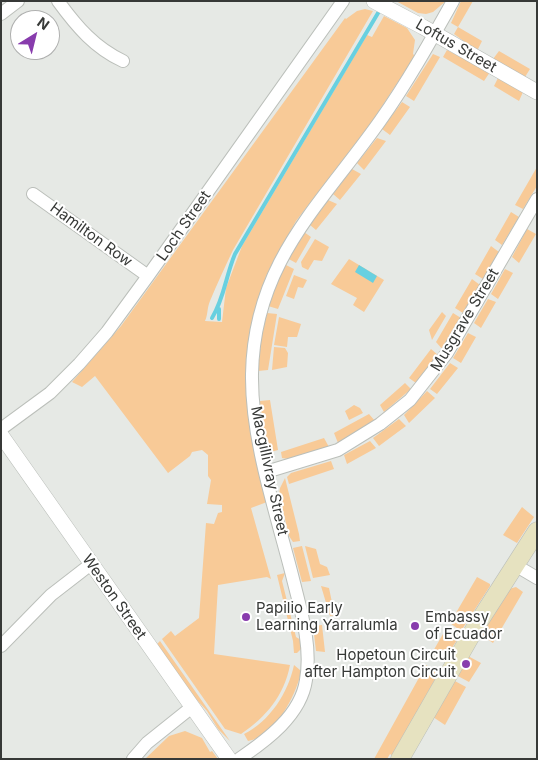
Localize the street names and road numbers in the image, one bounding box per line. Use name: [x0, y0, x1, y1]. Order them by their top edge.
street label: Loftus Street: [412, 16, 500, 76]
street label: Loch Street: [153, 187, 215, 265]
street label: Hamilton Row: [46, 199, 136, 271]
street label: Musgrave Street: [427, 265, 503, 375]
street label: Macgillivray Street: [247, 405, 291, 537]
street label: Weston Street: [78, 551, 150, 643]

